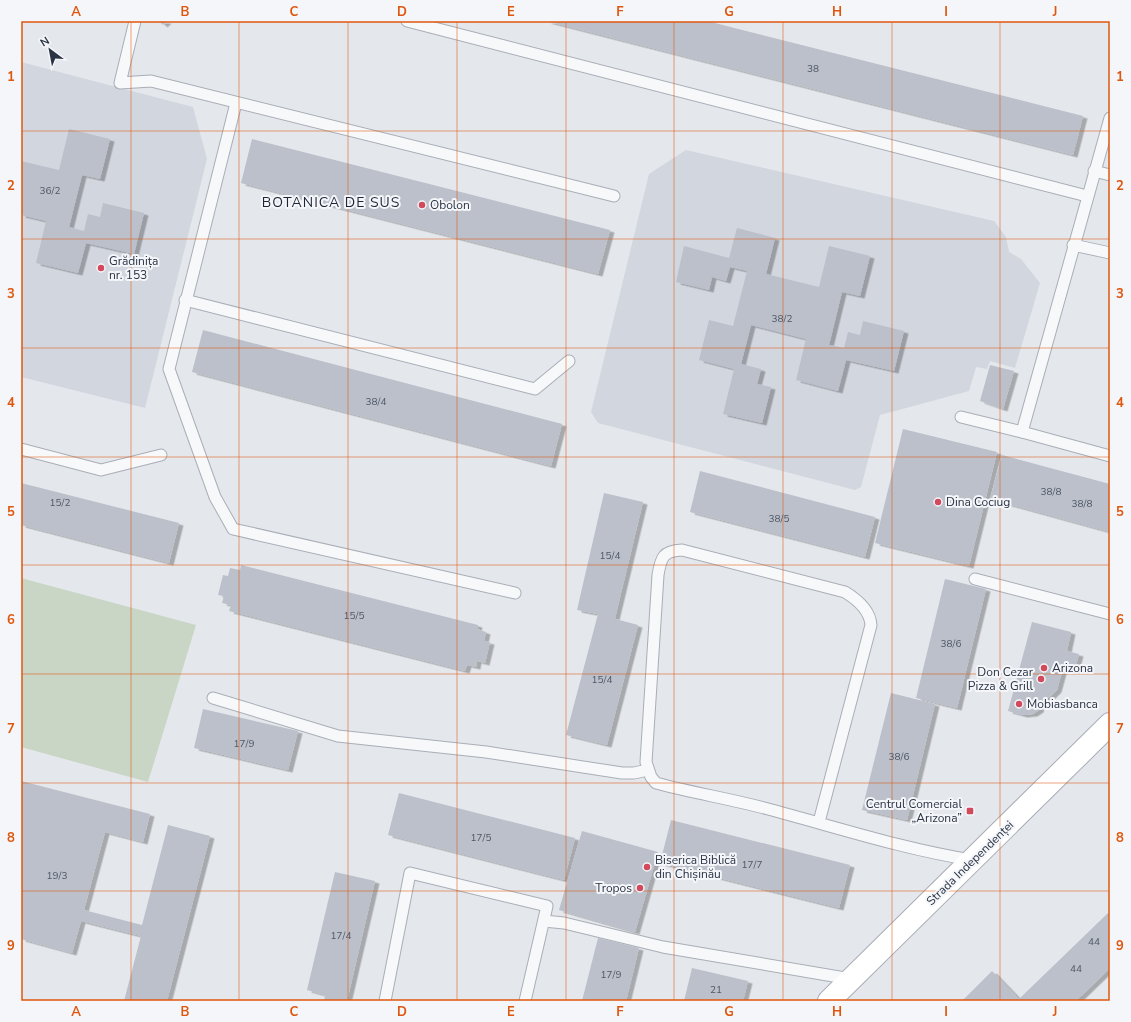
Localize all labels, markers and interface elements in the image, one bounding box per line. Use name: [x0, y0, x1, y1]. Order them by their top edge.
text: A: [71, 3, 81, 21]
text: B: [181, 3, 190, 21]
text: C: [290, 3, 299, 21]
text: D: [397, 3, 407, 21]
text: E: [507, 3, 515, 21]
text: F: [616, 3, 624, 21]
text: G: [724, 3, 734, 21]
text: H: [832, 3, 842, 21]
text: I: [944, 3, 948, 21]
text: J: [1052, 3, 1057, 21]
north arrow: [30, 30, 70, 70]
text: N: [37, 33, 52, 50]
house number: 38: [807, 62, 819, 76]
text: 1: [7, 68, 15, 86]
text: 1: [1116, 68, 1124, 86]
text: 2: [7, 177, 15, 195]
text: 2: [1116, 177, 1124, 195]
house number: 36/2: [40, 184, 60, 198]
district label: BOTANICA DE SUS: [262, 193, 400, 212]
place label: Obolon: [430, 197, 470, 213]
marker: Obolon: [417, 200, 427, 210]
place label: Grădinița nr. 153: [109, 253, 158, 283]
marker: Grădinița nr. 153: [96, 263, 106, 273]
text: 3: [7, 285, 15, 303]
text: 3: [1116, 285, 1124, 303]
house number: 38/2: [772, 312, 792, 326]
text: 4: [7, 394, 15, 412]
text: 4: [1116, 394, 1124, 412]
house number: 38/4: [366, 395, 386, 409]
house number: 38/8: [1041, 485, 1061, 499]
place label: Dina Cociug: [946, 494, 1010, 510]
house number: 15/2: [50, 496, 70, 510]
marker: Dina Cociug: [933, 497, 943, 507]
house number: 38/8: [1072, 497, 1092, 511]
text: 5: [7, 503, 15, 521]
text: 5: [1116, 503, 1124, 521]
house number: 38/5: [769, 512, 789, 526]
house number: 15/4: [600, 549, 620, 563]
house number: 15/5: [344, 609, 364, 623]
text: 6: [7, 611, 15, 629]
text: 6: [1116, 611, 1124, 629]
house number: 38/6: [941, 637, 961, 651]
place label: Arizona: [1052, 660, 1093, 676]
marker: Arizona: [1039, 663, 1049, 673]
place label: Don Cezar Pizza & Grill: [968, 664, 1034, 694]
house number: 15/4: [592, 673, 612, 687]
marker: Don Cezar Pizza & Grill: [1036, 674, 1046, 684]
place label: Mobiasbanca: [1027, 696, 1098, 712]
marker: Mobiasbanca: [1014, 699, 1024, 709]
text: 7: [7, 720, 15, 738]
text: 7: [1116, 720, 1124, 738]
house number: 17/9: [234, 737, 254, 751]
house number: 38/6: [889, 750, 909, 764]
place label: Centrul Comercial „Arizona”: [866, 796, 962, 826]
marker: Centrul Comercial „Arizona”: [965, 806, 975, 816]
street label: Strada Independenței: [923, 817, 1017, 909]
text: 8: [7, 829, 15, 847]
text: 8: [1116, 829, 1124, 847]
house number: 17/5: [471, 831, 491, 845]
place label: Biserica Biblică din Chișinău: [655, 852, 736, 882]
house number: 17/7: [742, 858, 762, 872]
marker: Biserica Biblică din Chișinău: [642, 862, 652, 872]
house number: 19/3: [47, 869, 67, 883]
place label: Tropos: [595, 880, 632, 896]
marker: Tropos: [635, 883, 645, 893]
house number: 17/4: [331, 929, 351, 943]
house number: 44: [1088, 935, 1100, 949]
text: 9: [7, 937, 15, 955]
text: 9: [1116, 937, 1124, 955]
house number: 44: [1070, 962, 1082, 976]
house number: 17/9: [601, 968, 621, 982]
house number: 21: [710, 983, 722, 997]
text: A: [71, 1003, 81, 1021]
text: B: [181, 1003, 190, 1021]
text: C: [290, 1003, 299, 1021]
text: D: [397, 1003, 407, 1021]
text: E: [507, 1003, 515, 1021]
text: F: [616, 1003, 624, 1021]
text: G: [724, 1003, 734, 1021]
text: H: [832, 1003, 842, 1021]
text: I: [944, 1003, 948, 1021]
text: J: [1052, 1003, 1057, 1021]

